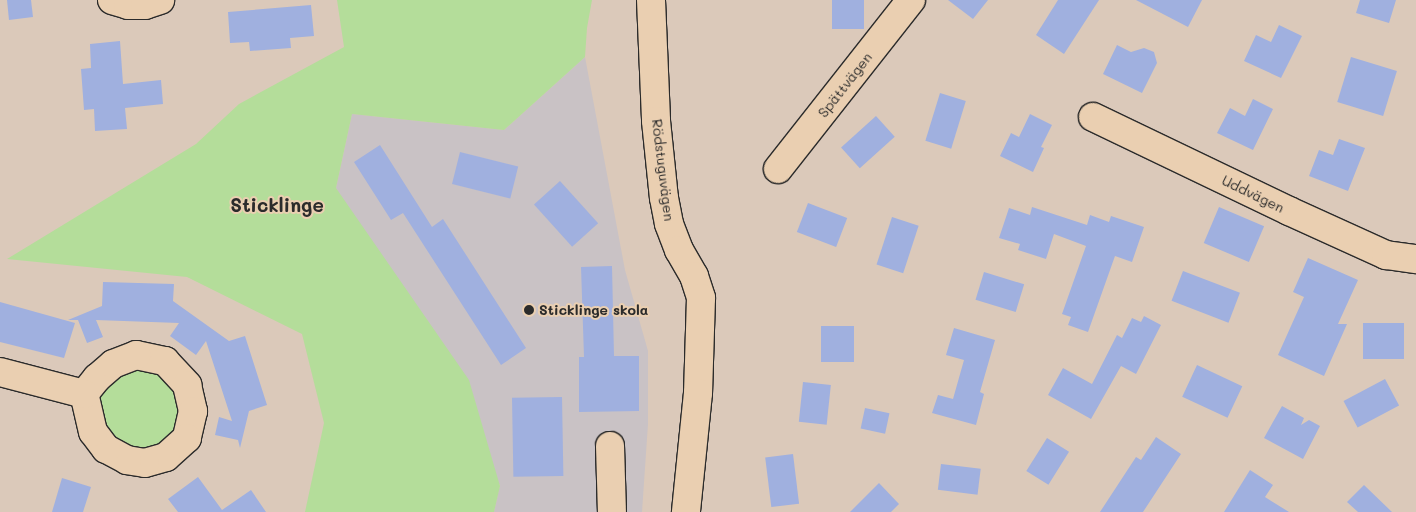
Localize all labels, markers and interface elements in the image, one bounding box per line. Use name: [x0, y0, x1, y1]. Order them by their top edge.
street label: Spättvägen: [814, 49, 876, 121]
street label: Rödstuguvägen: [648, 118, 678, 222]
street label: Uddvägen: [1219, 172, 1287, 216]
district label: Sticklinge: [230, 194, 324, 216]
place label: Sticklinge skola: [539, 302, 648, 318]
marker: Sticklinge skola: [523, 304, 535, 316]

